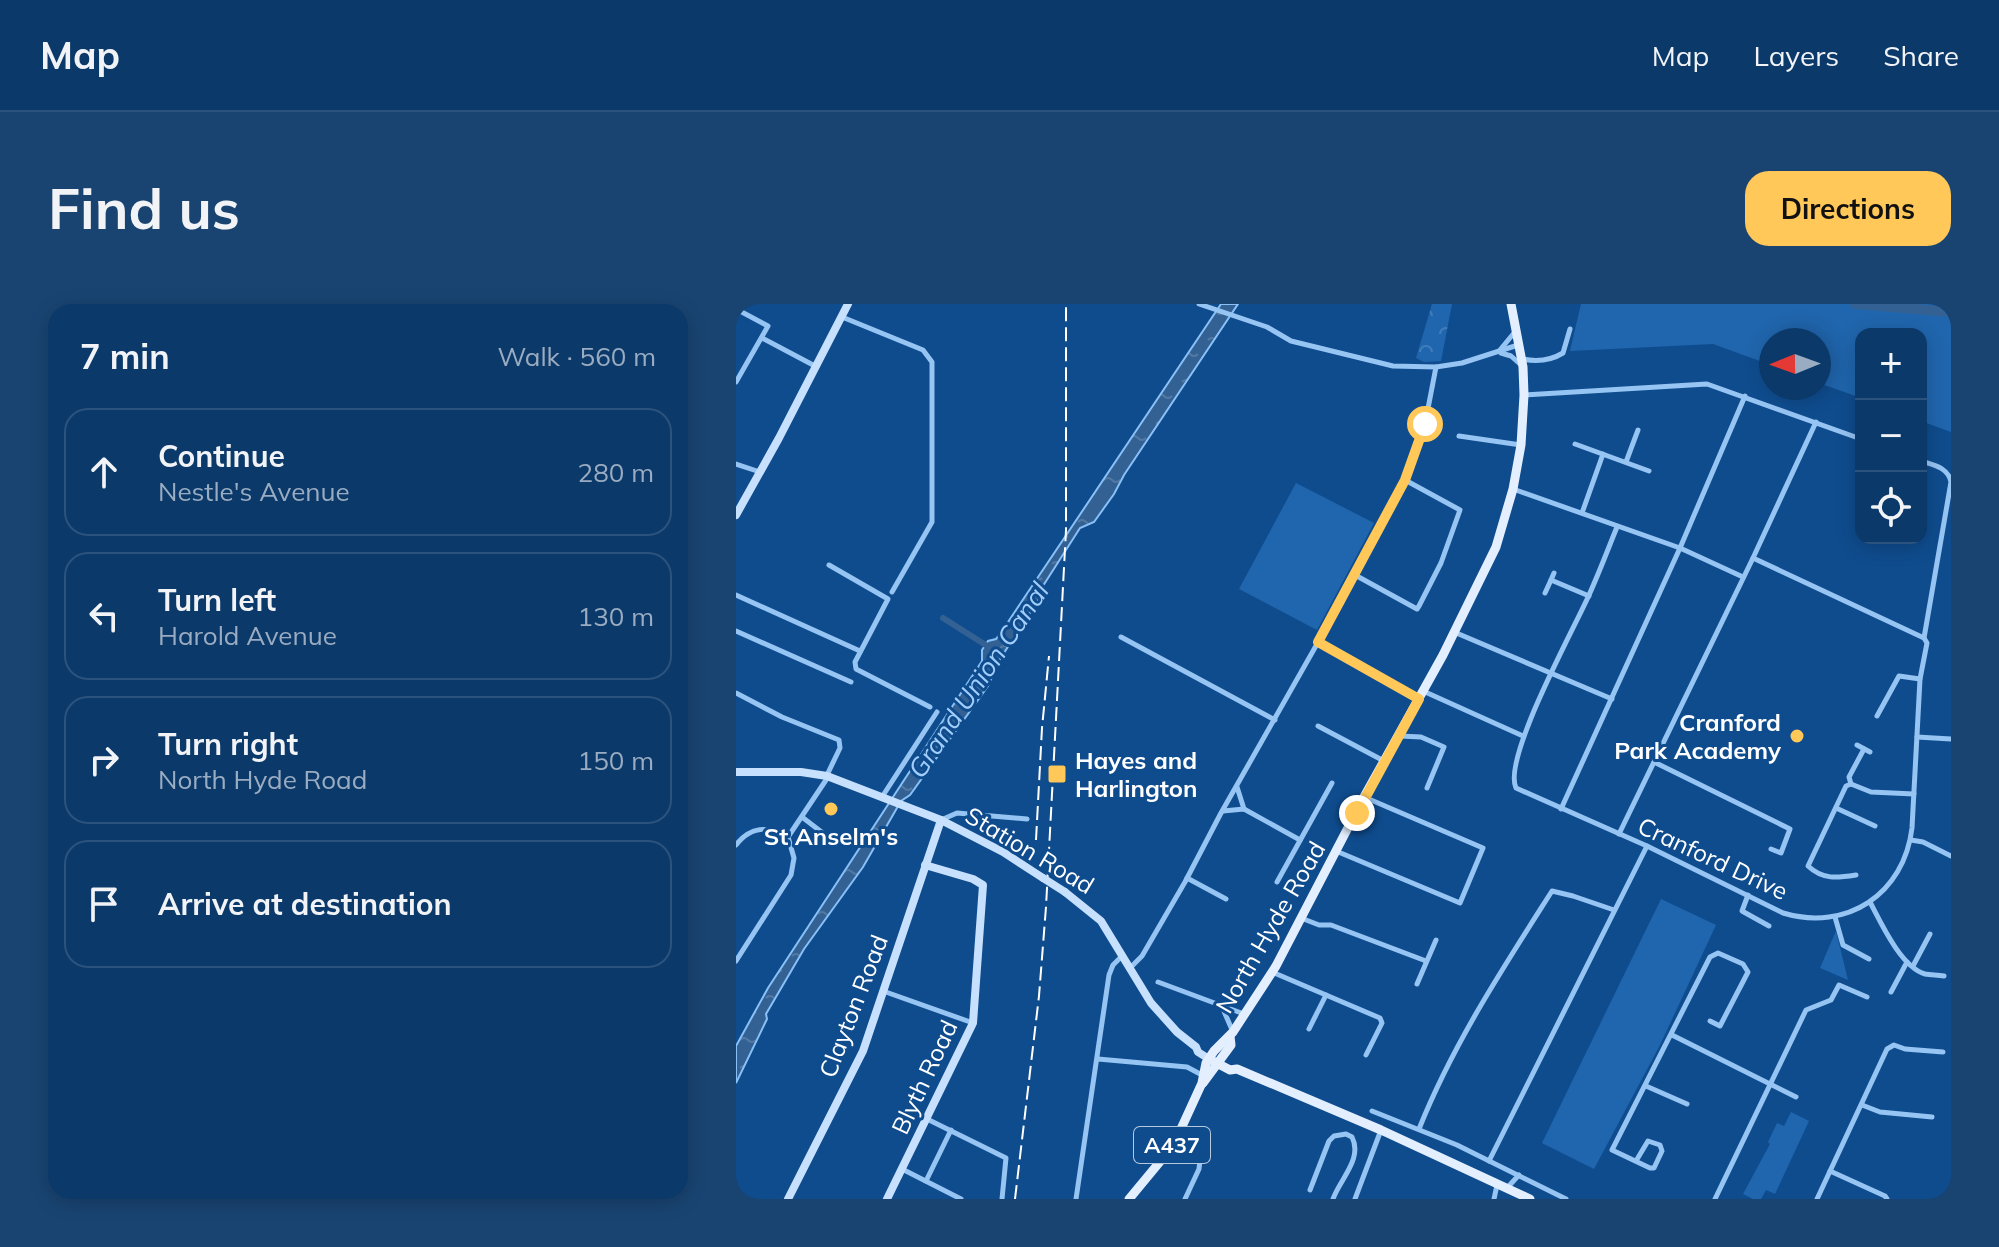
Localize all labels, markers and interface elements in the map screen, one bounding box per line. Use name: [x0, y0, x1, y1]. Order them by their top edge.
text: Map: [40, 31, 120, 79]
text: Map: [1652, 38, 1709, 73]
text: Layers: [1753, 38, 1839, 73]
text: Share: [1883, 38, 1959, 73]
button: Directions: [1745, 171, 1951, 246]
text: Find us: [48, 173, 240, 243]
north arrow: [1759, 328, 1831, 400]
map controls: [1855, 328, 1927, 544]
button: +: [1855, 328, 1927, 400]
text: 7 min: [80, 335, 170, 378]
text: Walk · 560 m: [497, 340, 656, 373]
button: −: [1855, 400, 1927, 472]
route start: [1407, 406, 1443, 442]
text: Continue: [158, 437, 285, 475]
icon: ahead: [82, 450, 126, 494]
text: 280 m: [578, 456, 654, 489]
button: locate: [1855, 472, 1927, 544]
text: Nestle's Avenue: [158, 475, 350, 508]
water label: Grand Union Canal: [900, 575, 1056, 784]
text: Turn left: [158, 581, 276, 619]
icon: left: [82, 594, 126, 638]
text: 130 m: [578, 600, 654, 633]
text: Harold Avenue: [158, 619, 337, 652]
place label: Cranford Park Academy: [1614, 707, 1782, 765]
text: Turn right: [158, 725, 298, 763]
marker: Cranford Park Academy: [1788, 727, 1806, 745]
icon: right: [82, 738, 126, 782]
text: 150 m: [578, 744, 654, 777]
place label: Hayes and Harlington: [1075, 745, 1197, 803]
text: North Hyde Road: [158, 763, 367, 796]
marker: Hayes and Harlington: [1046, 763, 1068, 785]
route end: [1339, 795, 1375, 831]
marker: St Anselm's: [822, 800, 840, 818]
street label: Station Road: [960, 800, 1100, 900]
street label: Cranford Drive: [1633, 810, 1793, 906]
place label: St Anselm's: [764, 821, 898, 851]
street label: North Hyde Road: [1209, 836, 1331, 1018]
icon: arrive: [82, 882, 126, 926]
text: Arrive at destination: [158, 885, 452, 923]
street label: Clayton Road: [812, 930, 894, 1082]
street label: Blyth Road: [885, 1015, 963, 1139]
road number: A437: [1134, 1127, 1210, 1163]

